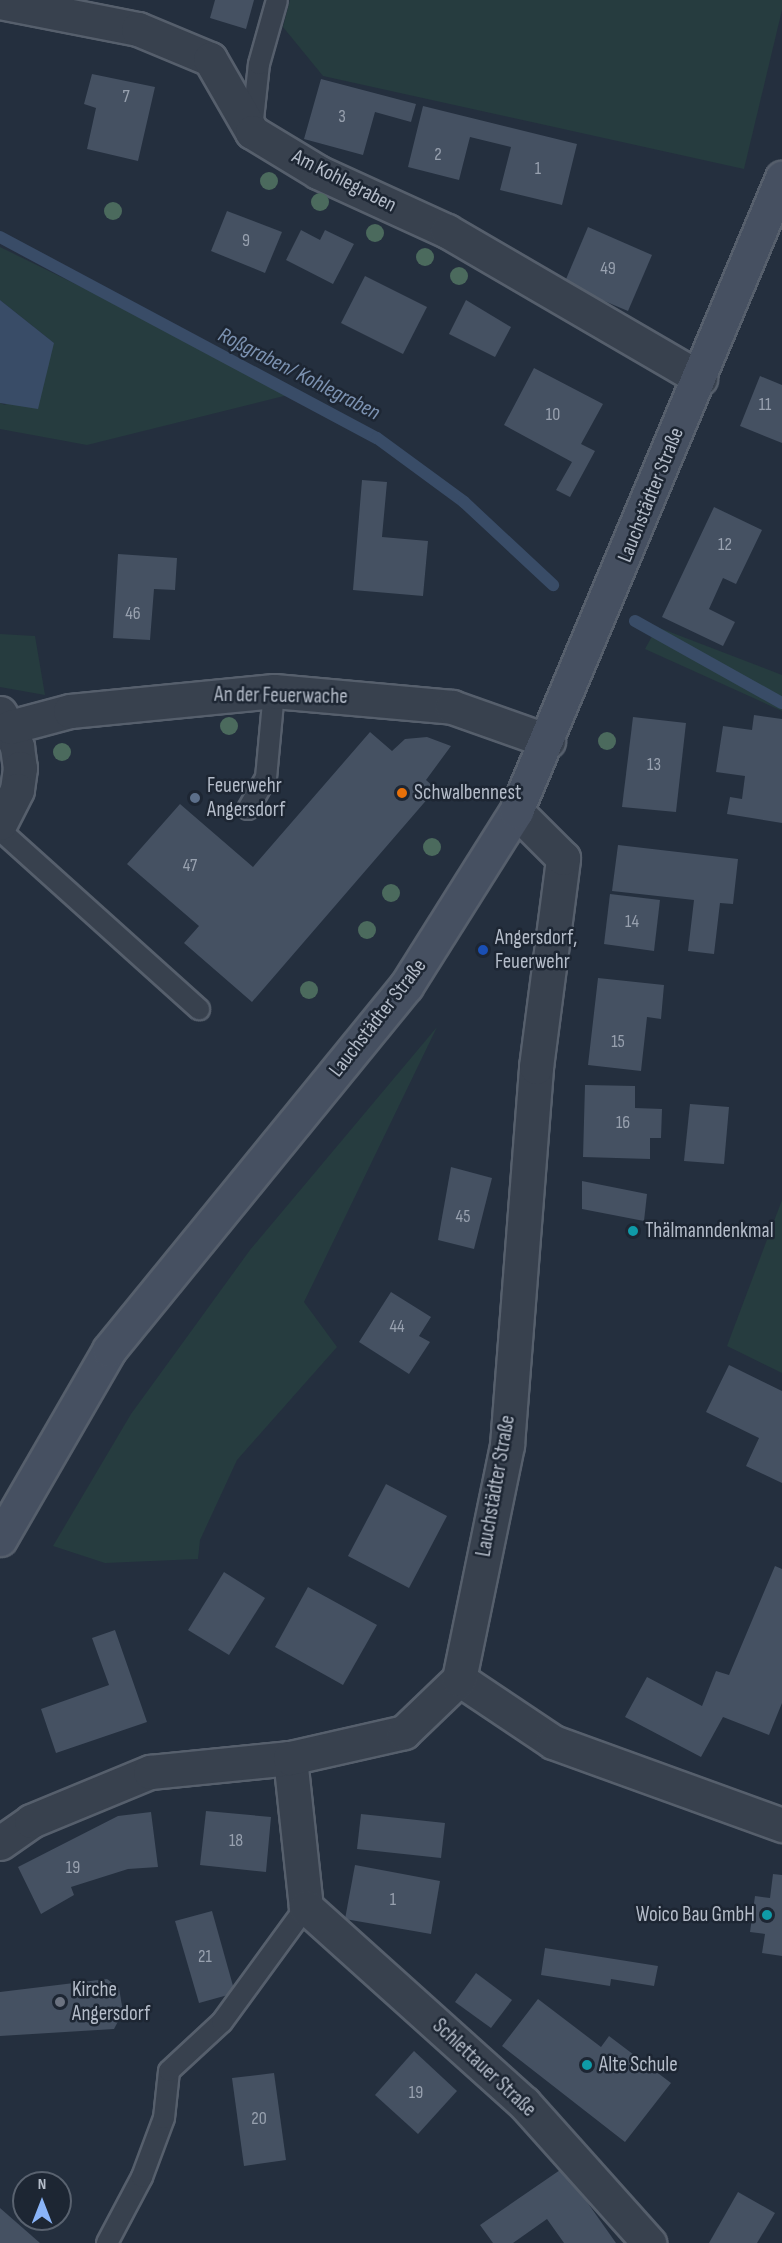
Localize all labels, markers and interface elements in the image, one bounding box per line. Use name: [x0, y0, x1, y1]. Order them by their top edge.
house number: 7: [122, 86, 130, 108]
house number: 3: [338, 106, 346, 128]
street label: Am Kohlegraben: [288, 144, 400, 218]
house number: 2: [434, 144, 442, 166]
house number: 1: [535, 158, 541, 180]
house number: 9: [242, 230, 250, 252]
house number: 49: [600, 258, 616, 280]
water label: Roßgraben/ Kohlegraben: [214, 322, 384, 426]
house number: 11: [759, 394, 771, 416]
house number: 10: [546, 404, 560, 426]
street label: Lauchstädter Straße: [612, 424, 690, 566]
house number: 12: [718, 534, 732, 556]
house number: 46: [125, 603, 141, 625]
street label: An der Feuerwache: [214, 682, 348, 710]
house number: 13: [647, 754, 661, 776]
place label: Feuerwehr Angersdorf: [207, 773, 285, 823]
place label: Schwalbennest: [414, 780, 521, 806]
marker: Schwalbennest: [395, 786, 409, 800]
marker: Feuerwehr Angersdorf: [188, 791, 202, 805]
house number: 47: [183, 855, 197, 877]
house number: 14: [625, 911, 639, 933]
place label: Angersdorf, Feuerwehr: [495, 925, 577, 975]
marker: Angersdorf, Feuerwehr: [476, 943, 490, 957]
street label: Lauchstädter Straße: [324, 954, 432, 1082]
house number: 15: [611, 1031, 625, 1053]
house number: 16: [616, 1112, 630, 1134]
house number: 45: [456, 1206, 470, 1228]
place label: Thälmanndenkmal: [645, 1218, 774, 1244]
marker: Thälmanndenkmal: [626, 1224, 640, 1238]
house number: 44: [389, 1316, 405, 1338]
street label: Lauchstädter Straße: [471, 1413, 521, 1559]
house number: 18: [229, 1830, 243, 1852]
house number: 19: [66, 1857, 80, 1879]
house number: 1: [390, 1889, 396, 1911]
place label: Woico Bau GmbH: [636, 1902, 755, 1928]
marker: Woico Bau GmbH: [760, 1908, 774, 1922]
house number: 21: [198, 1946, 212, 1968]
place label: Kirche Angersdorf: [72, 1977, 150, 2027]
marker: Kirche Angersdorf: [53, 1995, 67, 2009]
street label: Schlettauer Straße: [427, 2014, 541, 2122]
place label: Alte Schule: [599, 2052, 678, 2078]
marker: Alte Schule: [580, 2058, 594, 2072]
house number: 19: [409, 2082, 423, 2104]
house number: 20: [251, 2108, 267, 2130]
north arrow: [12, 2171, 72, 2231]
text: N: [38, 2175, 46, 2194]

